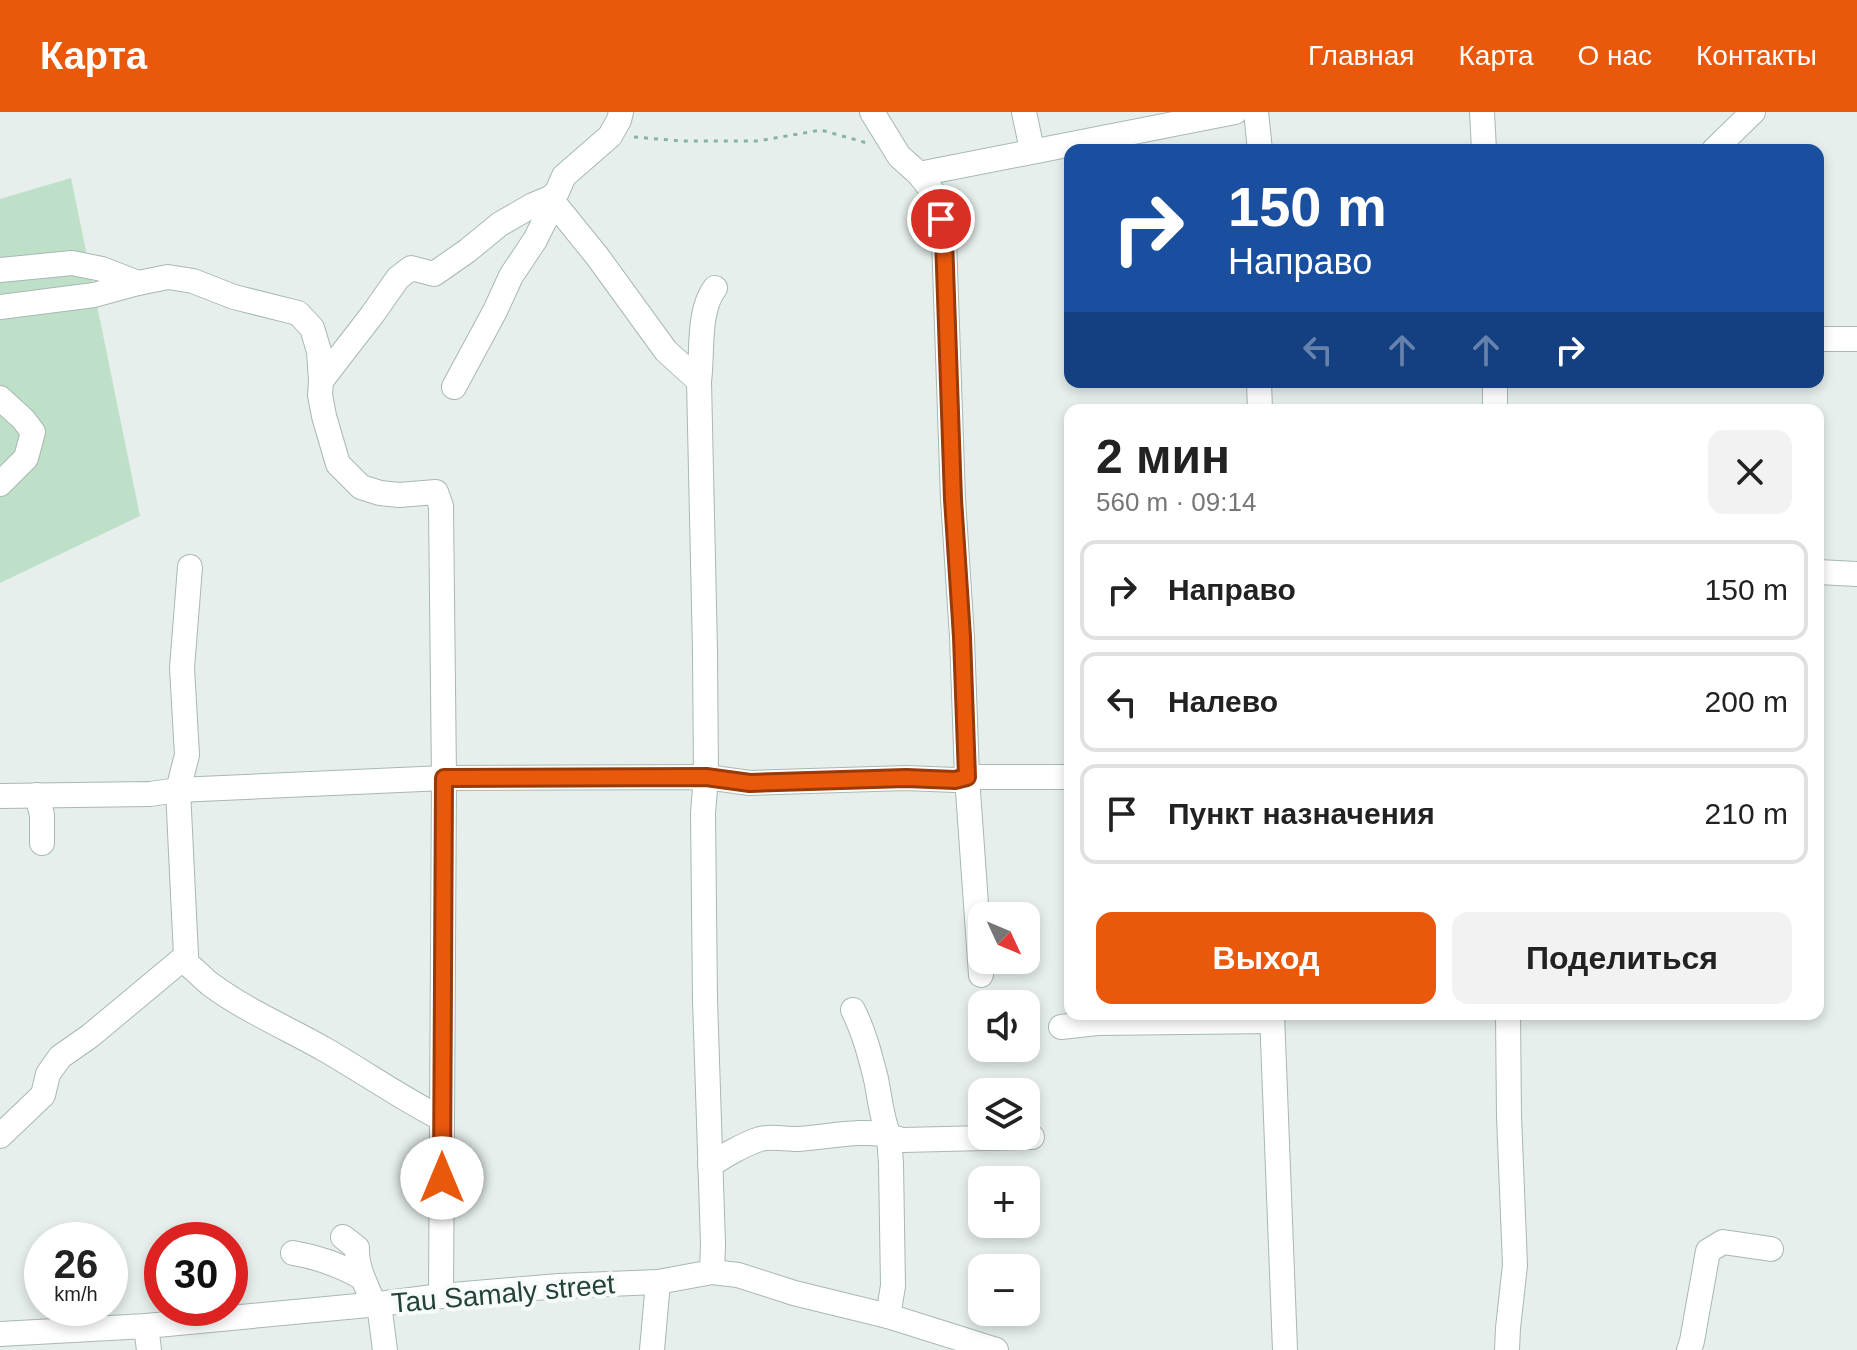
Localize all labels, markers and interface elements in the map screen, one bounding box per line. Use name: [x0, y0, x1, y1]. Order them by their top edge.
text: Карта: [40, 35, 147, 77]
text: Главная: [1308, 40, 1415, 71]
text: Карта: [1459, 40, 1533, 71]
text: О нас: [1577, 40, 1652, 71]
text: Контакты: [1696, 40, 1817, 71]
text: 150 m: [1228, 175, 1387, 238]
icon: right: [1096, 176, 1200, 280]
pin: [907, 185, 975, 253]
icon: arrive: [919, 197, 963, 241]
text: Направо: [1228, 241, 1372, 282]
icon: left: [1296, 328, 1340, 372]
icon: ahead: [1380, 328, 1424, 372]
icon: ahead: [1464, 328, 1508, 372]
icon: right: [1548, 328, 1592, 372]
text: 2 мин: [1096, 430, 1230, 483]
button: close: [1708, 430, 1792, 514]
text: 560 m · 09:14: [1096, 487, 1256, 517]
icon: right: [1100, 568, 1144, 612]
text: Направо: [1168, 573, 1296, 606]
text: 150 m: [1705, 573, 1788, 606]
icon: left: [1100, 680, 1144, 724]
text: Налево: [1168, 685, 1278, 718]
text: 200 m: [1705, 685, 1788, 718]
icon: arrive: [1100, 792, 1144, 836]
text: Пункт назначения: [1168, 797, 1435, 830]
text: 210 m: [1705, 797, 1788, 830]
north arrow: [968, 902, 1040, 974]
map controls: [968, 902, 1040, 1326]
button: Выход: [1096, 912, 1436, 1004]
button: Поделиться: [1452, 912, 1792, 1004]
button: sound: [968, 990, 1040, 1062]
button: layers: [968, 1078, 1040, 1150]
position arrow: [400, 1136, 484, 1220]
button: +: [968, 1166, 1040, 1238]
speed limit sign: 30: [144, 1222, 248, 1326]
text: 26: [54, 1242, 98, 1286]
button: −: [968, 1254, 1040, 1326]
street label: Tau Samaly street: [390, 1268, 616, 1319]
text: km/h: [54, 1283, 98, 1305]

